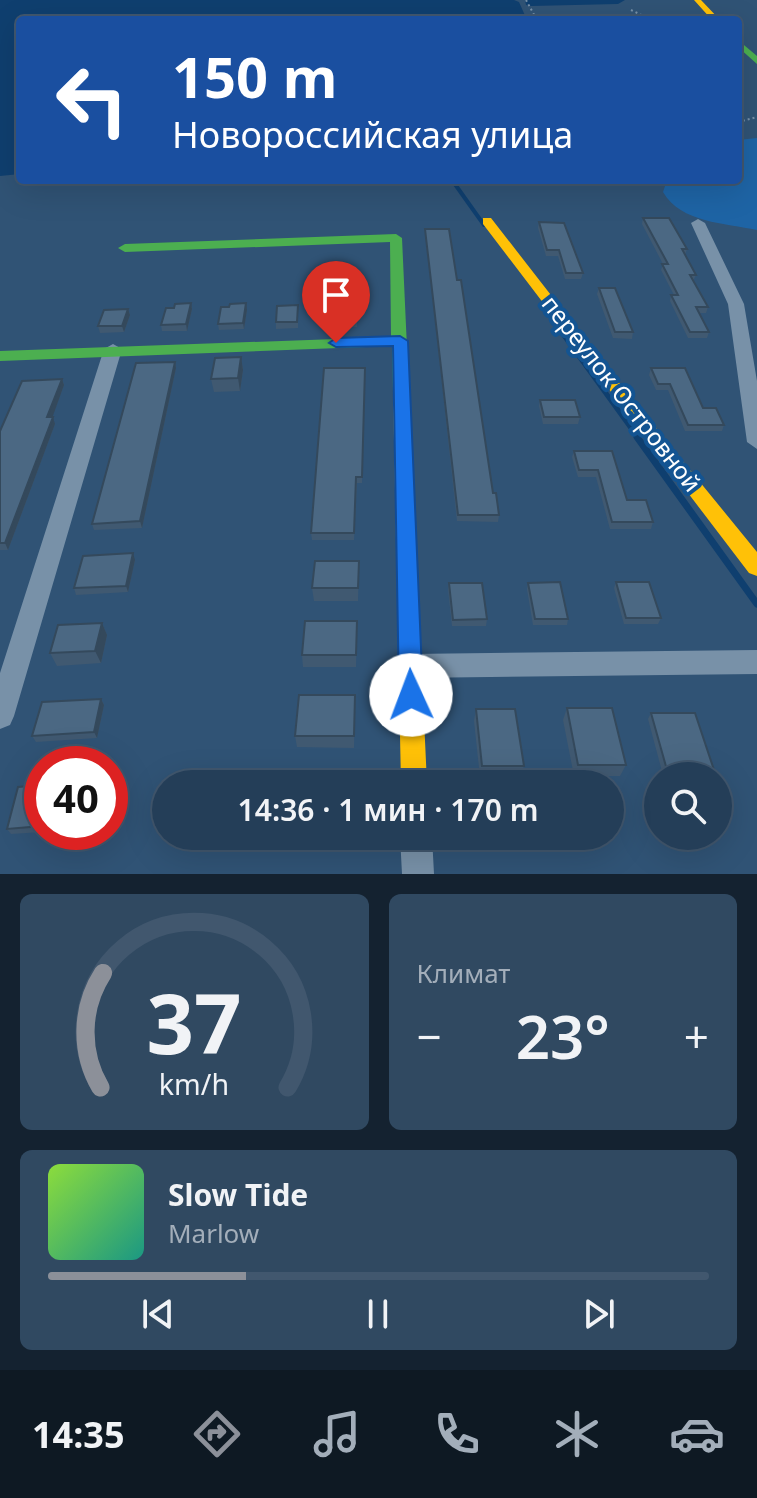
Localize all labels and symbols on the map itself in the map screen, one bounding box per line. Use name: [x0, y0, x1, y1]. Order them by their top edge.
pin: [302, 261, 370, 343]
street label: переулок Островной: [535, 288, 709, 498]
position arrow: [369, 653, 453, 737]
speed limit sign: 40: [24, 746, 128, 850]

